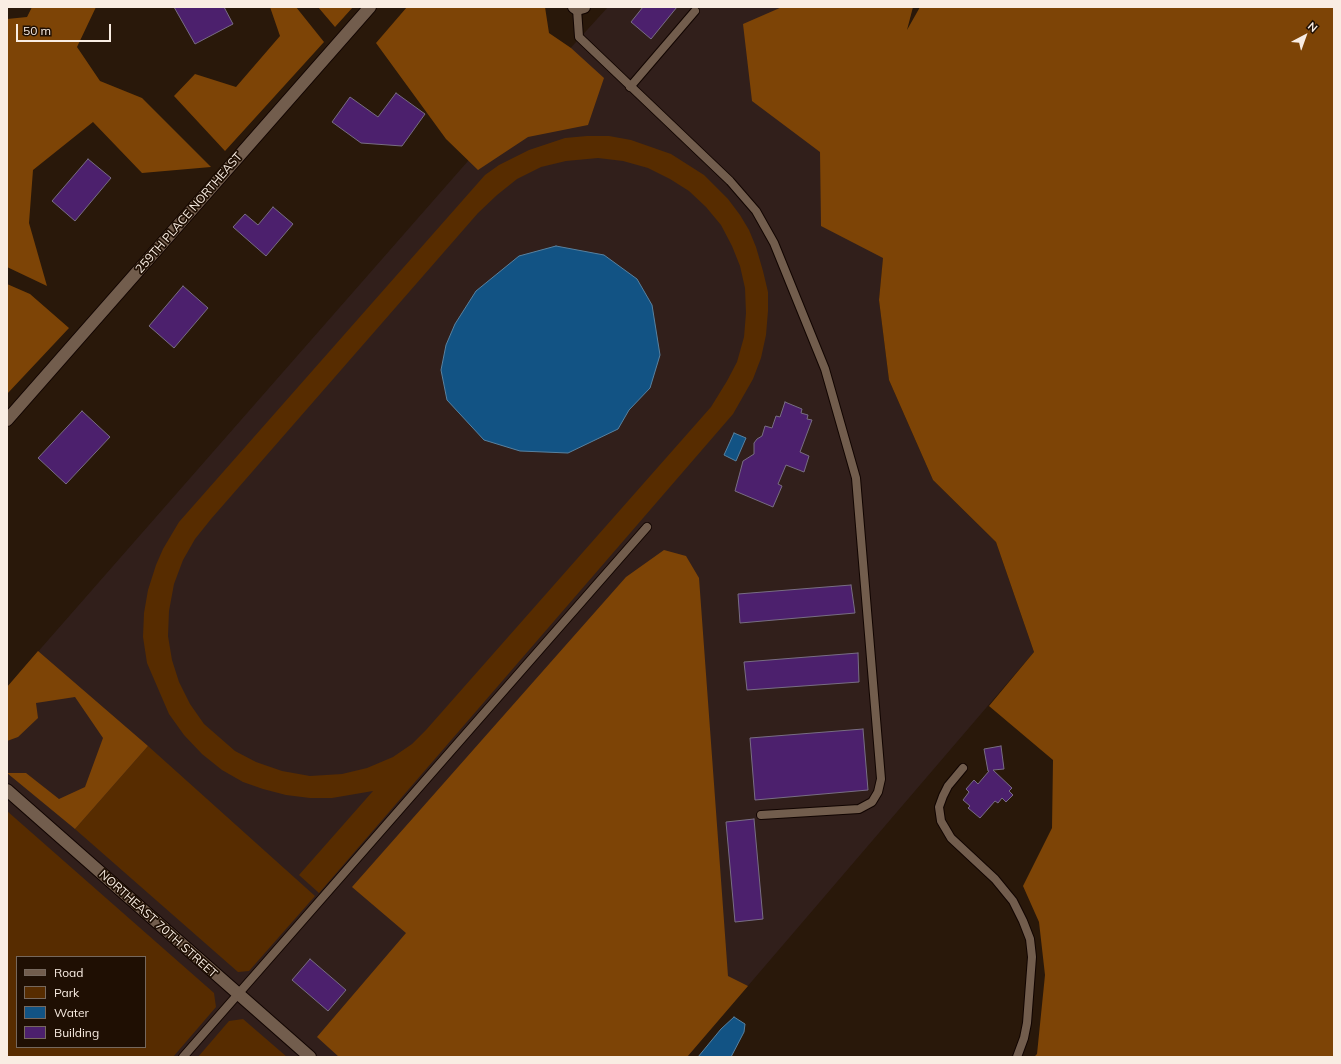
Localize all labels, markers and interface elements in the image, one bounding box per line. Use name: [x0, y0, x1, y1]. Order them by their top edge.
scale bar: [18, 16, 113, 42]
north arrow: [1285, 16, 1325, 56]
text: N: [1305, 19, 1321, 35]
text: 50 m: [23, 23, 51, 38]
street label: 259TH PLACE NORTHEAST: [133, 150, 245, 276]
street label: NORTHEAST 70TH STREET: [96, 867, 220, 981]
legend: [16, 956, 146, 1048]
text: Road: [54, 965, 83, 980]
text: Park: [54, 985, 79, 1000]
text: Water: [54, 1005, 89, 1020]
text: Building: [54, 1025, 99, 1040]

